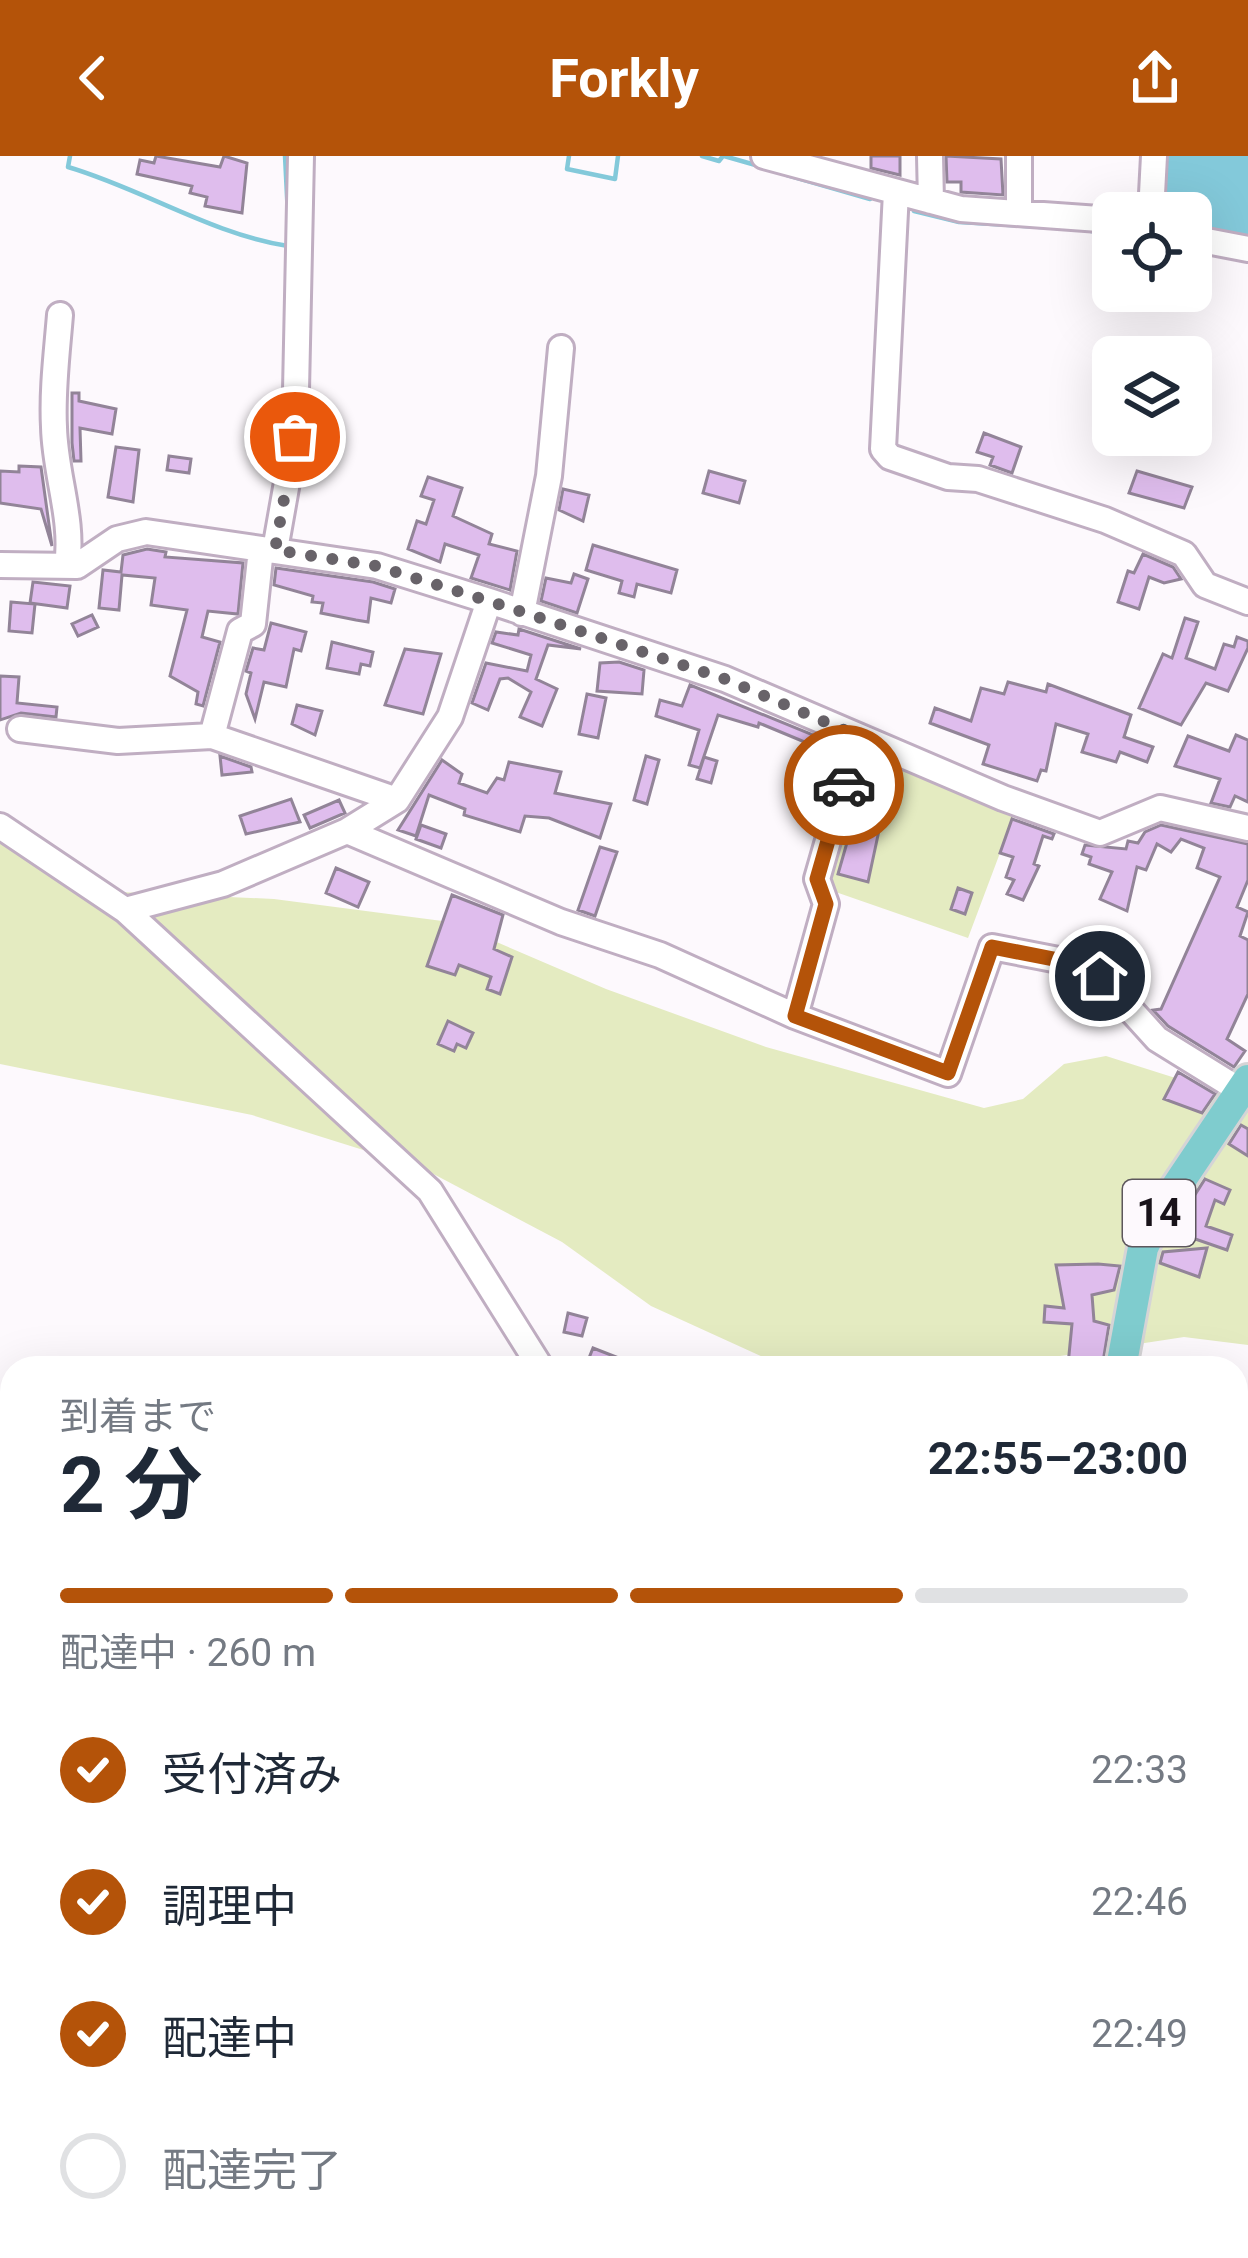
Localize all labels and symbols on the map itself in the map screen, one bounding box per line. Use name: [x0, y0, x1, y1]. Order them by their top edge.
pin: [244, 386, 346, 488]
courier: [784, 725, 904, 845]
pin: [1049, 925, 1151, 1027]
road number: 14: [1123, 1180, 1195, 1246]

